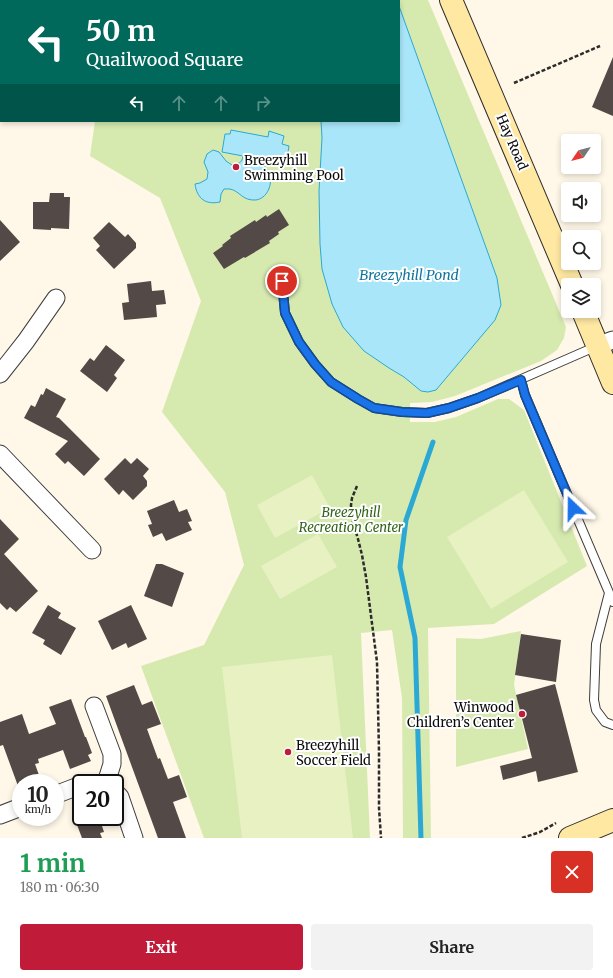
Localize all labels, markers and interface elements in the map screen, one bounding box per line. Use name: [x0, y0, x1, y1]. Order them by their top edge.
text: 50 m: [86, 13, 155, 49]
icon: left: [20, 16, 72, 68]
text: Quailwood Square: [86, 48, 243, 71]
icon: left: [126, 92, 148, 114]
icon: ahead: [168, 92, 190, 114]
icon: ahead: [210, 92, 232, 114]
icon: right: [252, 92, 274, 114]
street label: Hay Road: [493, 111, 531, 173]
north arrow: [561, 134, 601, 174]
map controls: [561, 134, 601, 318]
place label: Breezyhill Swimming Pool: [244, 152, 344, 184]
marker: Breezyhill Swimming Pool: [231, 162, 241, 172]
button: sound: [561, 182, 601, 222]
button: search: [561, 230, 601, 270]
pin: [265, 264, 299, 298]
water label: Breezyhill Pond: [359, 266, 459, 284]
icon: arrive: [271, 270, 293, 292]
button: layers: [561, 278, 601, 318]
position arrow: [552, 487, 594, 529]
park label: Breezyhill Recreation Center: [299, 504, 404, 536]
place label: Winwood Children’s Center: [407, 699, 514, 731]
marker: Winwood Children’s Center: [517, 709, 527, 719]
place label: Breezyhill Soccer Field: [296, 737, 371, 769]
marker: Breezyhill Soccer Field: [283, 747, 293, 757]
speed limit sign: 20: [72, 774, 124, 826]
text: 10: [27, 782, 49, 807]
text: km/h: [25, 803, 51, 816]
text: 1 min: [20, 848, 85, 879]
button: close: [551, 851, 593, 893]
text: 180 m · 06:30: [20, 879, 99, 896]
button: Exit: [20, 924, 303, 970]
button: Share: [311, 924, 593, 970]

